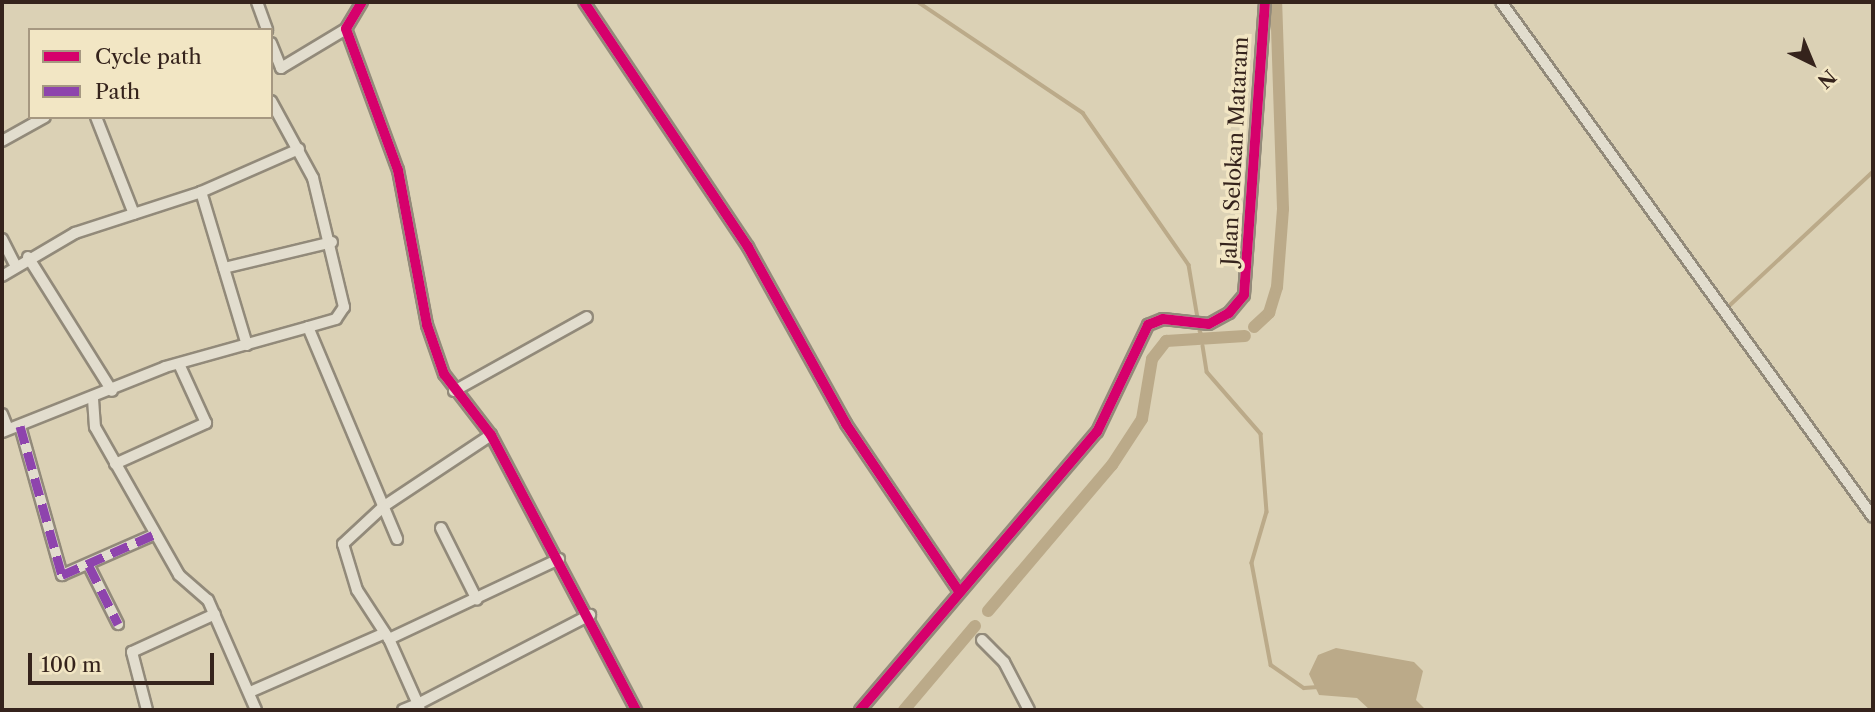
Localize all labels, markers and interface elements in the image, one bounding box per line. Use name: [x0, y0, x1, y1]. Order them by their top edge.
legend: [28, 28, 273, 119]
north arrow: [1777, 28, 1847, 98]
street label: Jalan Selokan Mataram: [1216, 36, 1254, 266]
text: Cycle path: [95, 44, 202, 69]
text: N: [1813, 65, 1841, 93]
text: Path: [95, 79, 140, 104]
scale bar: [32, 638, 217, 682]
text: 100 m: [41, 652, 102, 677]

